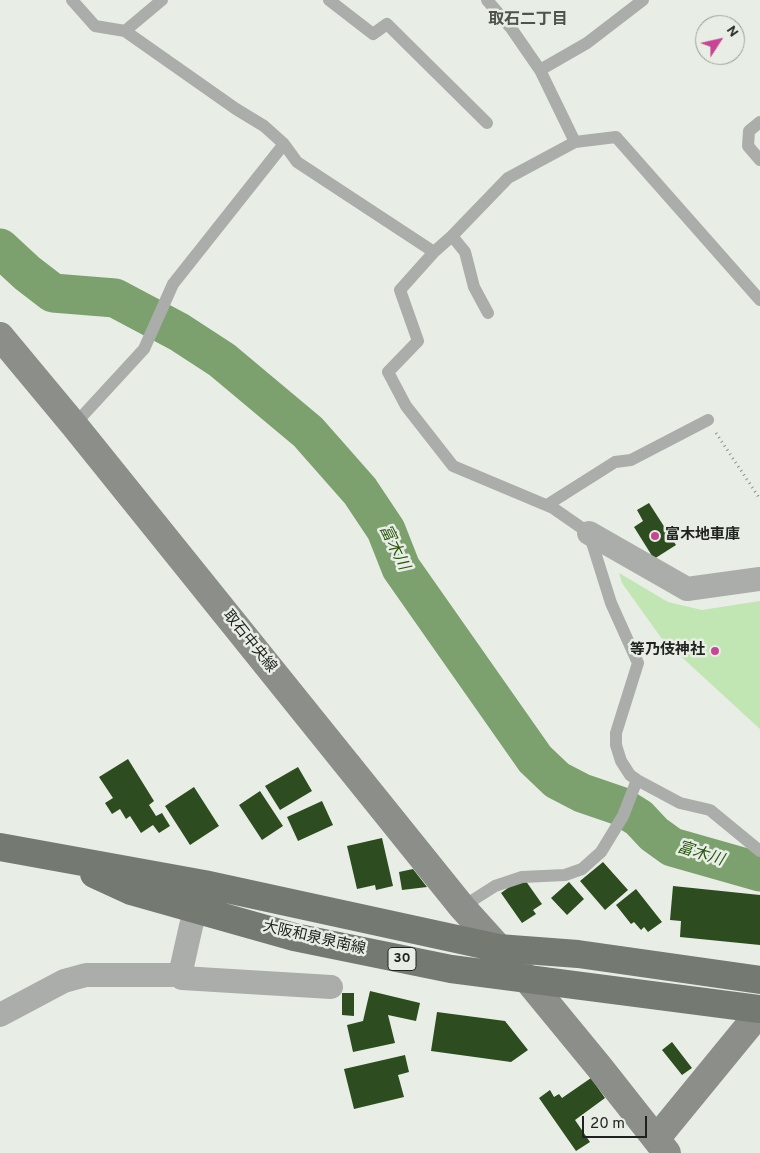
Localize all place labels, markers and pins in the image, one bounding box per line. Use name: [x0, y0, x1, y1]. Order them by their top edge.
place label: 富木地車庫: [665, 527, 740, 545]
marker: 富木地車庫: [649, 530, 661, 542]
place label: 等乃伎神社: [630, 642, 705, 660]
marker: 等乃伎神社: [709, 645, 721, 657]

